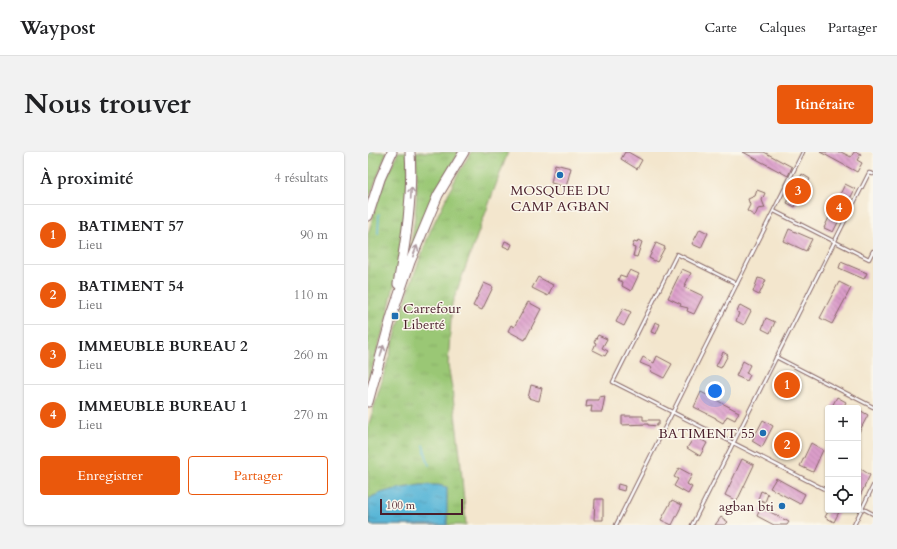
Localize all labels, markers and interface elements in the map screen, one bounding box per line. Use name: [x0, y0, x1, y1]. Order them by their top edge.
text: Waypost: [20, 15, 95, 41]
text: Carte: [705, 18, 737, 37]
text: Calques: [759, 18, 806, 37]
text: Partager: [828, 18, 877, 37]
text: Nous trouver: [24, 85, 191, 123]
button: Itinéraire: [777, 85, 873, 124]
text: À proximité: [40, 167, 134, 190]
text: 4 résultats: [274, 169, 328, 187]
marker: MOSQUEE DU CAMP AGBAN: [555, 170, 565, 180]
pin: 3: [785, 176, 811, 206]
place label: MOSQUEE DU CAMP AGBAN: [510, 181, 610, 216]
one-way arrow: [407, 187, 414, 200]
pin: 4: [826, 193, 852, 223]
text: BATIMENT 57: [78, 216, 184, 236]
text: 1: [50, 226, 56, 244]
text: 90 m: [300, 226, 328, 244]
text: Lieu: [78, 236, 103, 254]
one-way arrow: [411, 246, 419, 258]
text: BATIMENT 54: [78, 276, 184, 296]
text: 2: [50, 286, 56, 304]
text: 110 m: [294, 286, 328, 304]
text: Lieu: [78, 296, 103, 314]
place label: Carrefour Liberté: [403, 299, 462, 334]
marker: Carrefour Liberté: [390, 311, 400, 321]
text: IMMEUBLE BUREAU 2: [78, 336, 248, 356]
one-way arrow: [379, 345, 386, 358]
text: 3: [50, 346, 56, 364]
text: 260 m: [294, 346, 328, 364]
text: Lieu: [78, 356, 103, 374]
pin: 1: [774, 370, 800, 400]
your location: [705, 381, 725, 401]
text: IMMEUBLE BUREAU 1: [78, 396, 248, 416]
map controls: [825, 405, 861, 513]
button: +: [825, 405, 861, 441]
text: 4: [50, 406, 56, 424]
text: 270 m: [294, 406, 328, 424]
text: Lieu: [78, 416, 103, 434]
place label: BATIMENT 55: [658, 424, 755, 443]
marker: BATIMENT 55: [758, 428, 768, 438]
pin: 2: [774, 430, 800, 460]
button: −: [825, 441, 861, 477]
button: Enregistrer: [40, 456, 180, 495]
button: Partager: [188, 456, 328, 495]
button: locate: [825, 477, 861, 513]
scale bar: [380, 497, 463, 516]
place label: agban bti: [719, 497, 774, 516]
text: 100 m: [386, 498, 415, 513]
marker: agban bti: [777, 501, 787, 511]

